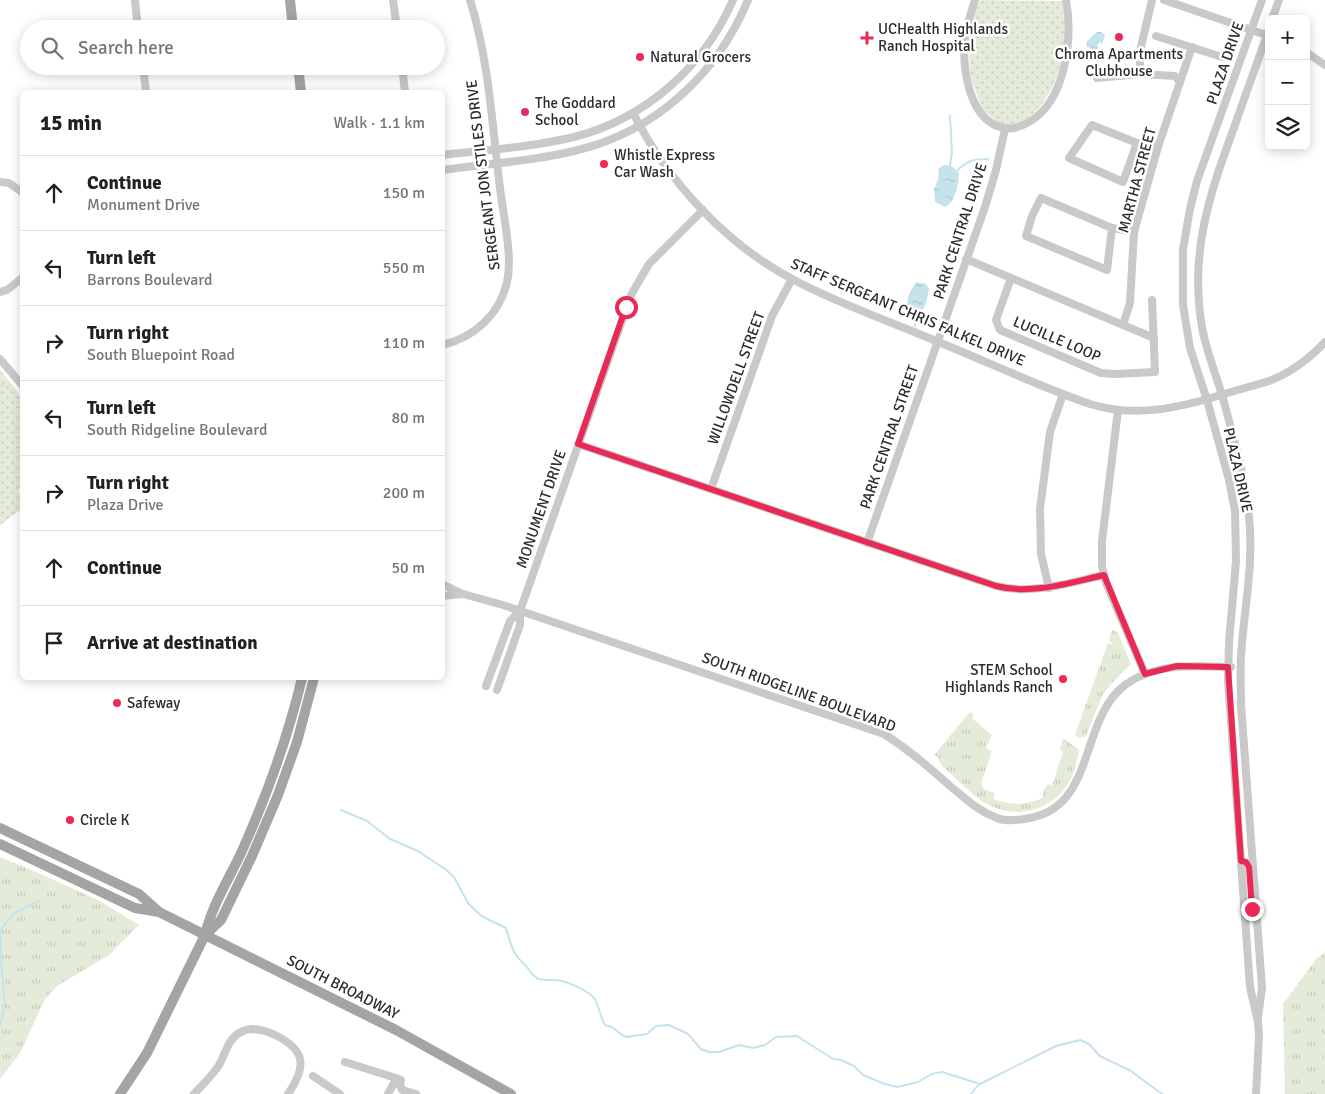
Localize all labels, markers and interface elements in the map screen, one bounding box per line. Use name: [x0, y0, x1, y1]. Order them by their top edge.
map controls: [1265, 15, 1310, 150]
button: +: [1265, 15, 1310, 60]
street label: PLAZA DRIVE: [1202, 19, 1248, 107]
search box: [20, 20, 445, 75]
place label: UCHealth Highlands Ranch Hospital: [878, 20, 1008, 55]
marker: UCHealth Highlands Ranch Hospital: [860, 31, 874, 45]
marker: Chroma Apartments Clubhouse: [1113, 31, 1125, 43]
icon: search: [38, 34, 66, 62]
text: Search here: [78, 36, 174, 60]
place label: Chroma Apartments Clubhouse: [1055, 45, 1184, 80]
place label: Natural Grocers: [650, 48, 752, 66]
marker: Natural Grocers: [634, 51, 646, 63]
button: −: [1265, 60, 1310, 105]
street label: SERGEANT JON STILES DRIVE: [462, 79, 504, 271]
place label: The Goddard School: [535, 94, 616, 129]
button: layers: [1265, 105, 1310, 150]
marker: The Goddard School: [519, 106, 531, 118]
text: 15 min: [40, 110, 102, 136]
text: Walk · 1.1 km: [333, 113, 425, 133]
street label: MARTHA STREET: [1114, 125, 1160, 235]
place label: Whistle Express Car Wash: [614, 146, 716, 181]
marker: Whistle Express Car Wash: [598, 158, 610, 170]
street label: PARK CENTRAL DRIVE: [929, 160, 991, 302]
text: Continue: [87, 171, 162, 195]
icon: ahead: [40, 179, 68, 207]
text: 150 m: [383, 183, 425, 203]
text: Monument Drive: [87, 195, 200, 215]
text: Turn left: [87, 246, 156, 270]
icon: left: [40, 254, 68, 282]
street label: STAFF SERGEANT CHRIS FALKEL DRIVE: [788, 254, 1028, 370]
text: 550 m: [383, 258, 425, 278]
text: Barrons Boulevard: [87, 270, 213, 290]
route start: [615, 296, 638, 319]
street label: WILLOWDELL STREET: [704, 308, 769, 447]
street label: LUCILLE LOOP: [1010, 312, 1104, 366]
text: Turn right: [87, 321, 169, 345]
icon: right: [40, 329, 68, 357]
text: 110 m: [383, 333, 425, 353]
text: South Bluepoint Road: [87, 345, 235, 365]
street label: PARK CENTRAL STREET: [856, 362, 922, 511]
text: Turn left: [87, 396, 156, 420]
icon: left: [40, 404, 68, 432]
text: 80 m: [391, 408, 425, 428]
text: South Ridgeline Boulevard: [87, 420, 268, 440]
street label: PLAZA DRIVE: [1219, 426, 1257, 514]
street label: MONUMENT DRIVE: [512, 448, 570, 570]
text: Turn right: [87, 471, 169, 495]
icon: right: [40, 479, 68, 507]
text: 200 m: [383, 483, 425, 503]
text: Plaza Drive: [87, 495, 163, 515]
icon: ahead: [40, 554, 68, 582]
text: Continue: [87, 556, 162, 580]
text: 50 m: [391, 558, 425, 578]
icon: arrive: [40, 629, 68, 657]
text: Arrive at destination: [87, 631, 258, 655]
street label: SOUTH RIDGELINE BOULEVARD: [700, 648, 898, 736]
place label: STEM School Highlands Ranch: [945, 661, 1053, 696]
marker: STEM School Highlands Ranch: [1057, 673, 1069, 685]
place label: Safeway: [127, 694, 180, 712]
marker: Safeway: [111, 697, 123, 709]
place label: Circle K: [80, 811, 129, 829]
marker: Circle K: [64, 814, 76, 826]
route end: [1241, 898, 1264, 921]
street label: SOUTH BROADWAY: [284, 951, 403, 1023]

